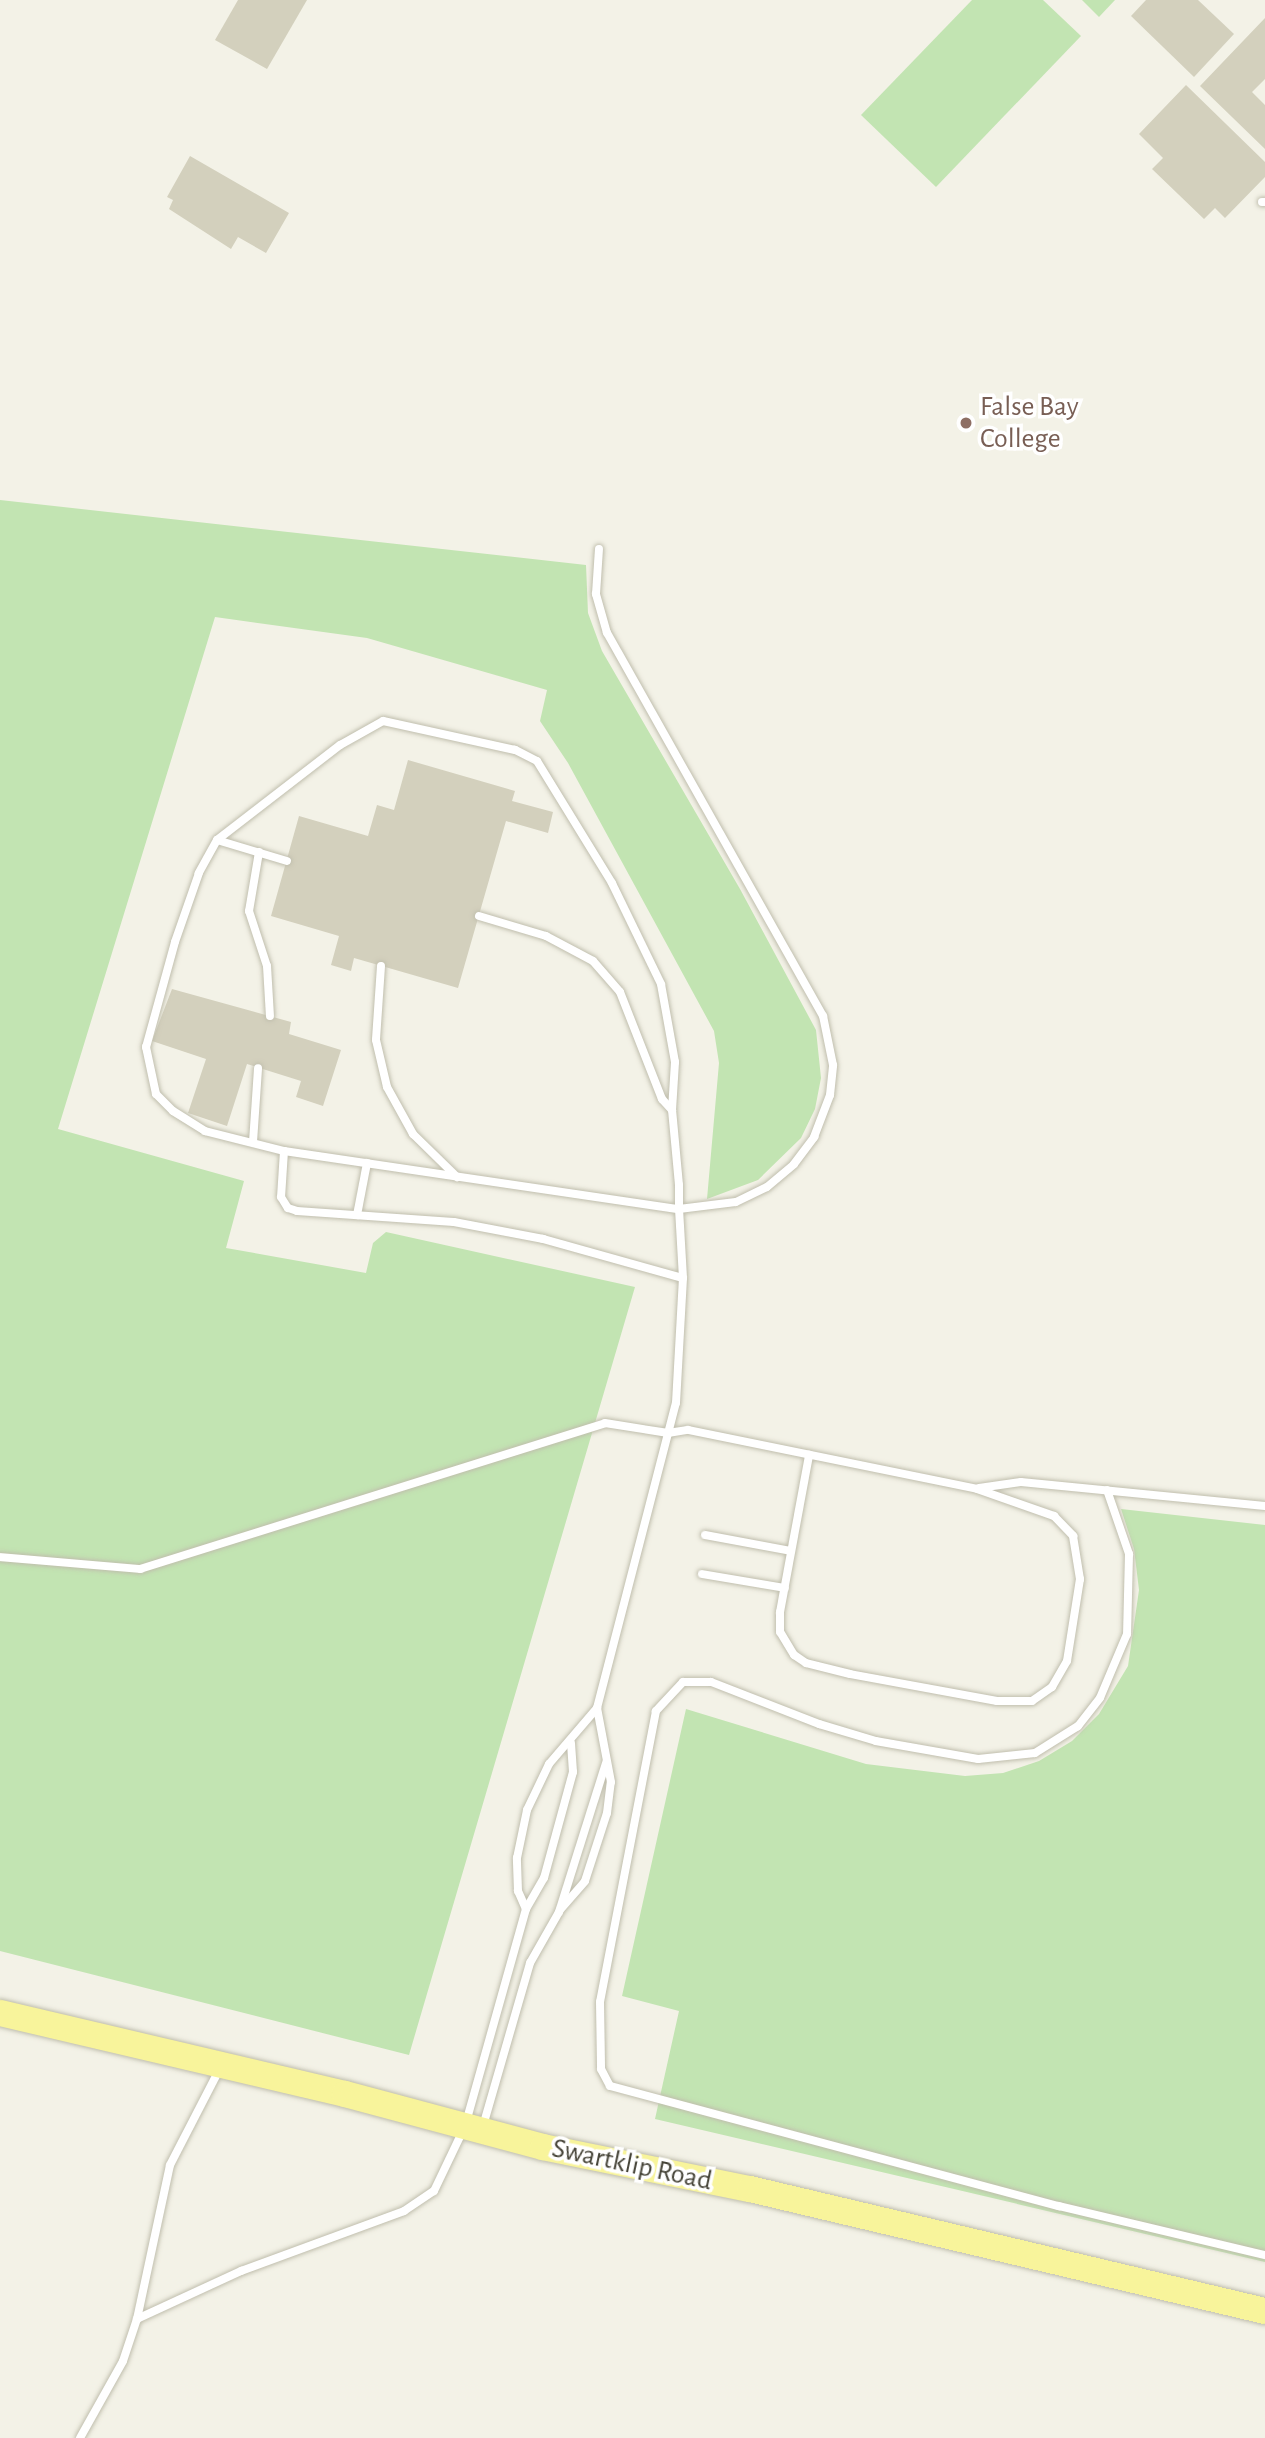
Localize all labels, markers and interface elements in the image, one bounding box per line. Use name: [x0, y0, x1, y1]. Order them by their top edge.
place label: False Bay College: [980, 390, 1079, 456]
marker: False Bay College: [958, 415, 974, 431]
street label: Swartklip Road: [549, 2132, 715, 2198]

